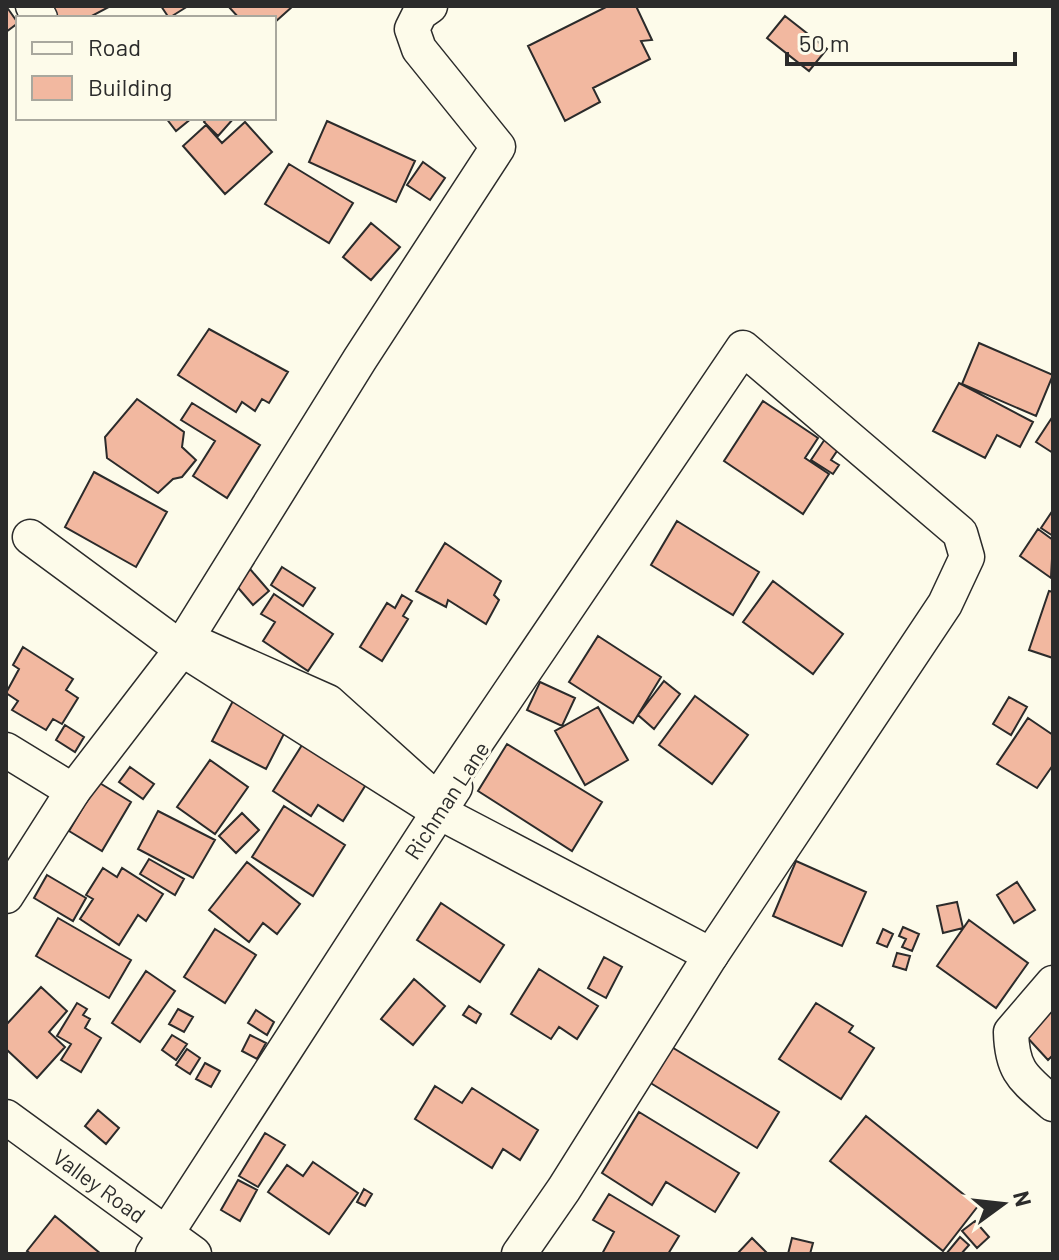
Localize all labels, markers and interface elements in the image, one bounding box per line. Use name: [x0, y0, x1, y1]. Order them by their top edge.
legend: [16, 16, 276, 120]
scale bar: [787, 16, 1015, 66]
text: 50 m: [799, 28, 850, 57]
text: Road: [88, 32, 141, 61]
text: Building: [88, 72, 172, 101]
street label: Richman Lane: [398, 736, 494, 864]
street label: Valley Road: [48, 1143, 151, 1228]
north arrow: [963, 1164, 1043, 1244]
text: N: [1009, 1188, 1038, 1209]

